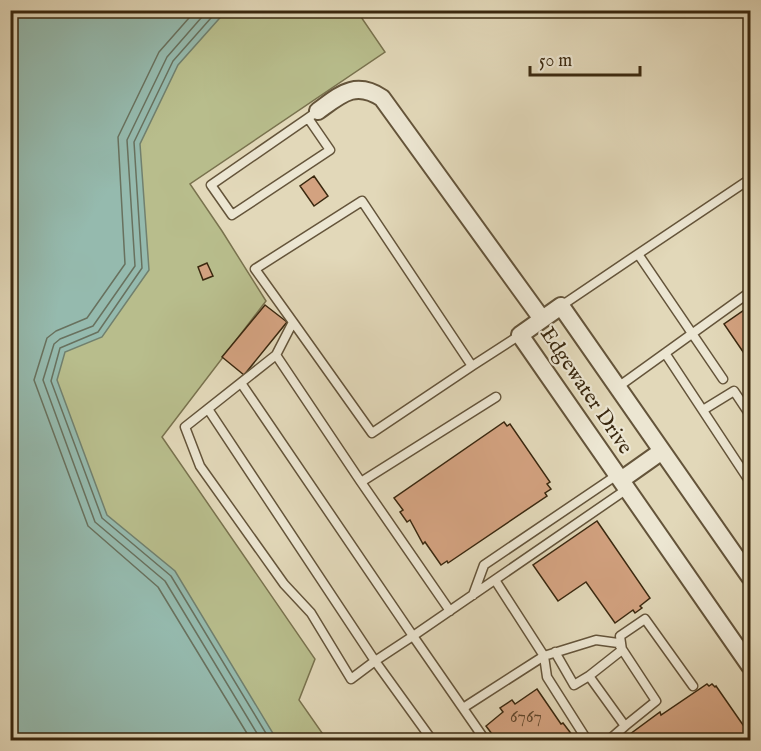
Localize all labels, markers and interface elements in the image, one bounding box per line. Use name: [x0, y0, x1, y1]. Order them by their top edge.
scale bar: [530, 39, 640, 77]
text: 50 m: [539, 50, 572, 73]
street label: Edgewater Drive: [533, 322, 638, 460]
house number: 6767: [510, 706, 542, 729]

